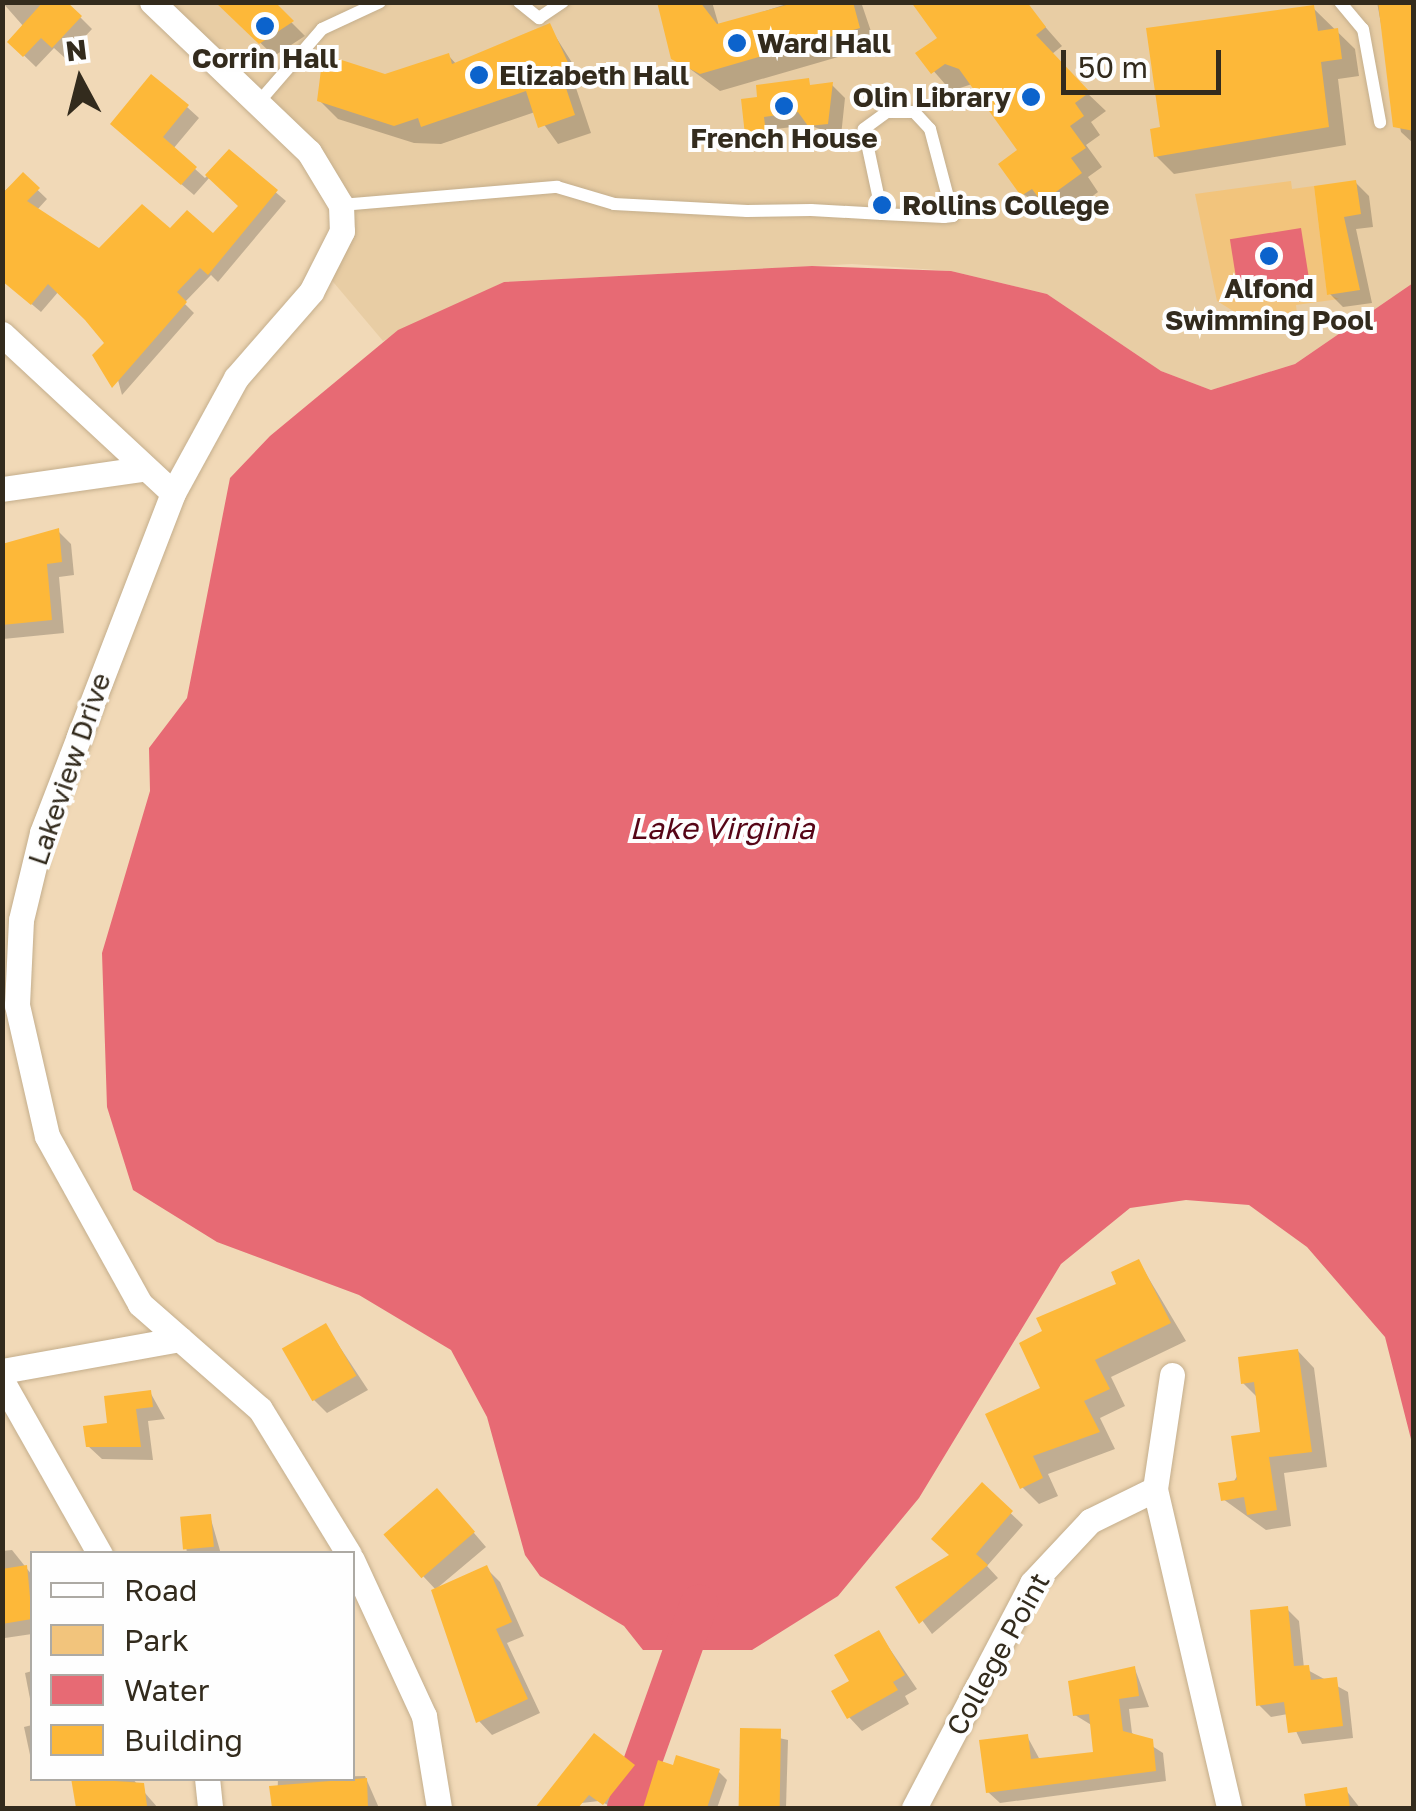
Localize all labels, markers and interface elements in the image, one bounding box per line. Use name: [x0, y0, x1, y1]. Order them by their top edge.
marker: Corrin Hall: [254, 15, 276, 37]
place label: Ward Hall: [757, 26, 891, 60]
north arrow: [30, 30, 130, 130]
scale bar: [1066, 30, 1226, 92]
text: N: [64, 32, 89, 67]
marker: Ward Hall: [726, 32, 748, 54]
place label: Corrin Hall: [192, 41, 338, 75]
text: 50 m: [1078, 49, 1148, 85]
place label: Elizabeth Hall: [499, 58, 689, 92]
marker: Elizabeth Hall: [468, 64, 490, 86]
place label: Olin Library: [852, 80, 1011, 114]
marker: Olin Library: [1020, 86, 1042, 108]
marker: French House: [773, 95, 795, 117]
place label: French House: [690, 121, 878, 155]
place label: Rollins College: [902, 188, 1109, 222]
marker: Rollins College: [871, 194, 893, 216]
marker: Alfond Swimming Pool: [1258, 245, 1280, 267]
place label: Alfond Swimming Pool: [1165, 271, 1373, 337]
street label: Lakeview Drive: [20, 668, 118, 870]
water label: Lake Virginia: [629, 810, 815, 846]
legend: [30, 1551, 355, 1781]
street label: College Point: [940, 1567, 1056, 1741]
text: Road: [124, 1572, 198, 1608]
text: Park: [124, 1622, 189, 1658]
text: Water: [124, 1672, 209, 1708]
text: Building: [124, 1722, 243, 1758]

